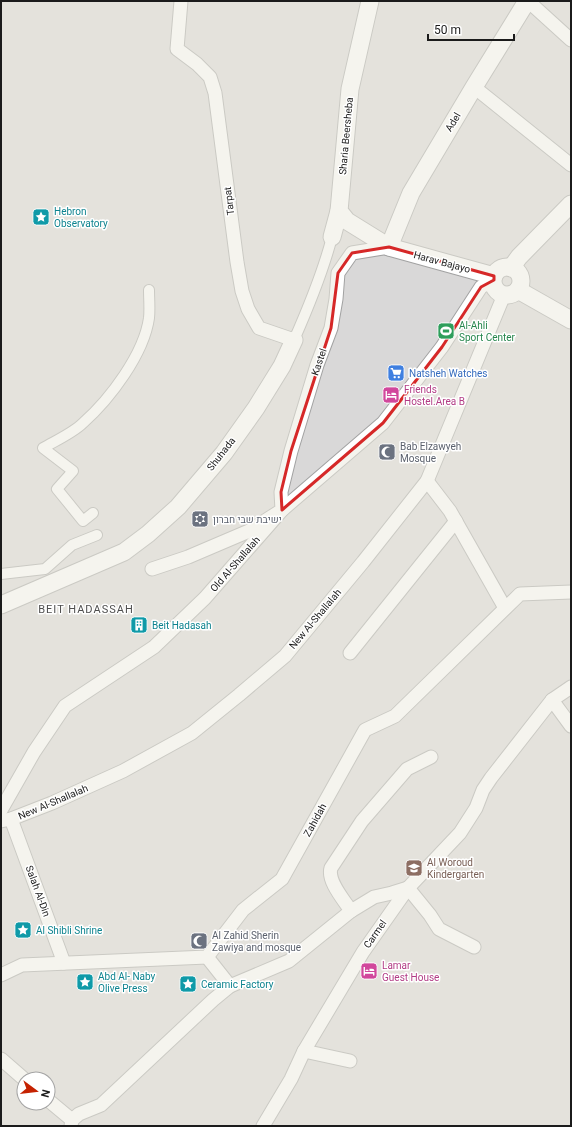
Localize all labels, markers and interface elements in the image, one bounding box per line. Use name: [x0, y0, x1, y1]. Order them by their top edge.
scale bar: [428, 16, 514, 42]
text: 50 m: [434, 23, 461, 37]
street label: Sharia Beersheba: [337, 97, 355, 175]
street label: Adel: [443, 111, 463, 133]
street label: Tarpat: [222, 186, 236, 216]
place label: Hebron Observatory: [54, 206, 108, 229]
place icon: Hebron Observatory: [31, 207, 51, 227]
street label: Harav Bajayo: [412, 249, 472, 275]
place label: Al-Ahli Sport Center: [459, 320, 516, 343]
sports icon: Al-Ahli Sport Center: [436, 321, 456, 341]
street label: Kastel: [309, 347, 329, 377]
supermarket icon: Natsheh Watches: [386, 363, 406, 383]
place label: Natsheh Watches: [409, 368, 487, 379]
place label: Friends Hostel.Area B: [404, 384, 465, 407]
hotel icon: Friends Hostel.Area B: [381, 385, 401, 405]
street label: Shuhada: [205, 435, 237, 473]
place label: Bab Elzawyeh Mosque: [400, 441, 461, 464]
mosque icon: Bab Elzawyeh Mosque: [377, 442, 397, 462]
synagogue icon: ישיבת שבי חברון: [190, 509, 210, 529]
place label: ישיבת שבי חברון: [213, 514, 282, 525]
street label: Old Al-Shallalah: [208, 534, 262, 594]
street label: New Al-Shallalah: [287, 587, 343, 651]
district label: BEIT HADASSAH: [38, 603, 134, 616]
building icon: Beit Hadasah: [129, 615, 149, 635]
place label: Beit Hadasah: [152, 620, 211, 631]
street label: New Al-Shallalah: [16, 782, 90, 822]
street label: Zahidah: [301, 802, 329, 838]
place label: Al Woroud Kindergarten: [427, 857, 484, 880]
school or university icon: Al Woroud Kindergarten: [404, 858, 424, 878]
street label: Salah Al-Din: [24, 864, 52, 918]
street label: Carmel: [361, 918, 389, 950]
place icon: Al Shibli Shrine: [13, 920, 33, 940]
place label: Al Shibli Shrine: [36, 925, 102, 936]
place label: Al Zahid Sherin Zawiya and mosque: [212, 930, 301, 953]
mosque icon: Al Zahid Sherin Zawiya and mosque: [189, 931, 209, 951]
place label: Lamar Guest House: [382, 960, 439, 983]
hotel icon: Lamar Guest House: [359, 961, 379, 981]
place label: Abd Al- Naby Olive Press: [98, 971, 156, 994]
place icon: Abd Al- Naby Olive Press: [75, 972, 95, 992]
place icon: Ceramic Factory: [178, 974, 198, 994]
place label: Ceramic Factory: [201, 979, 274, 990]
north arrow: [16, 1071, 56, 1111]
text: N: [38, 1088, 52, 1099]

